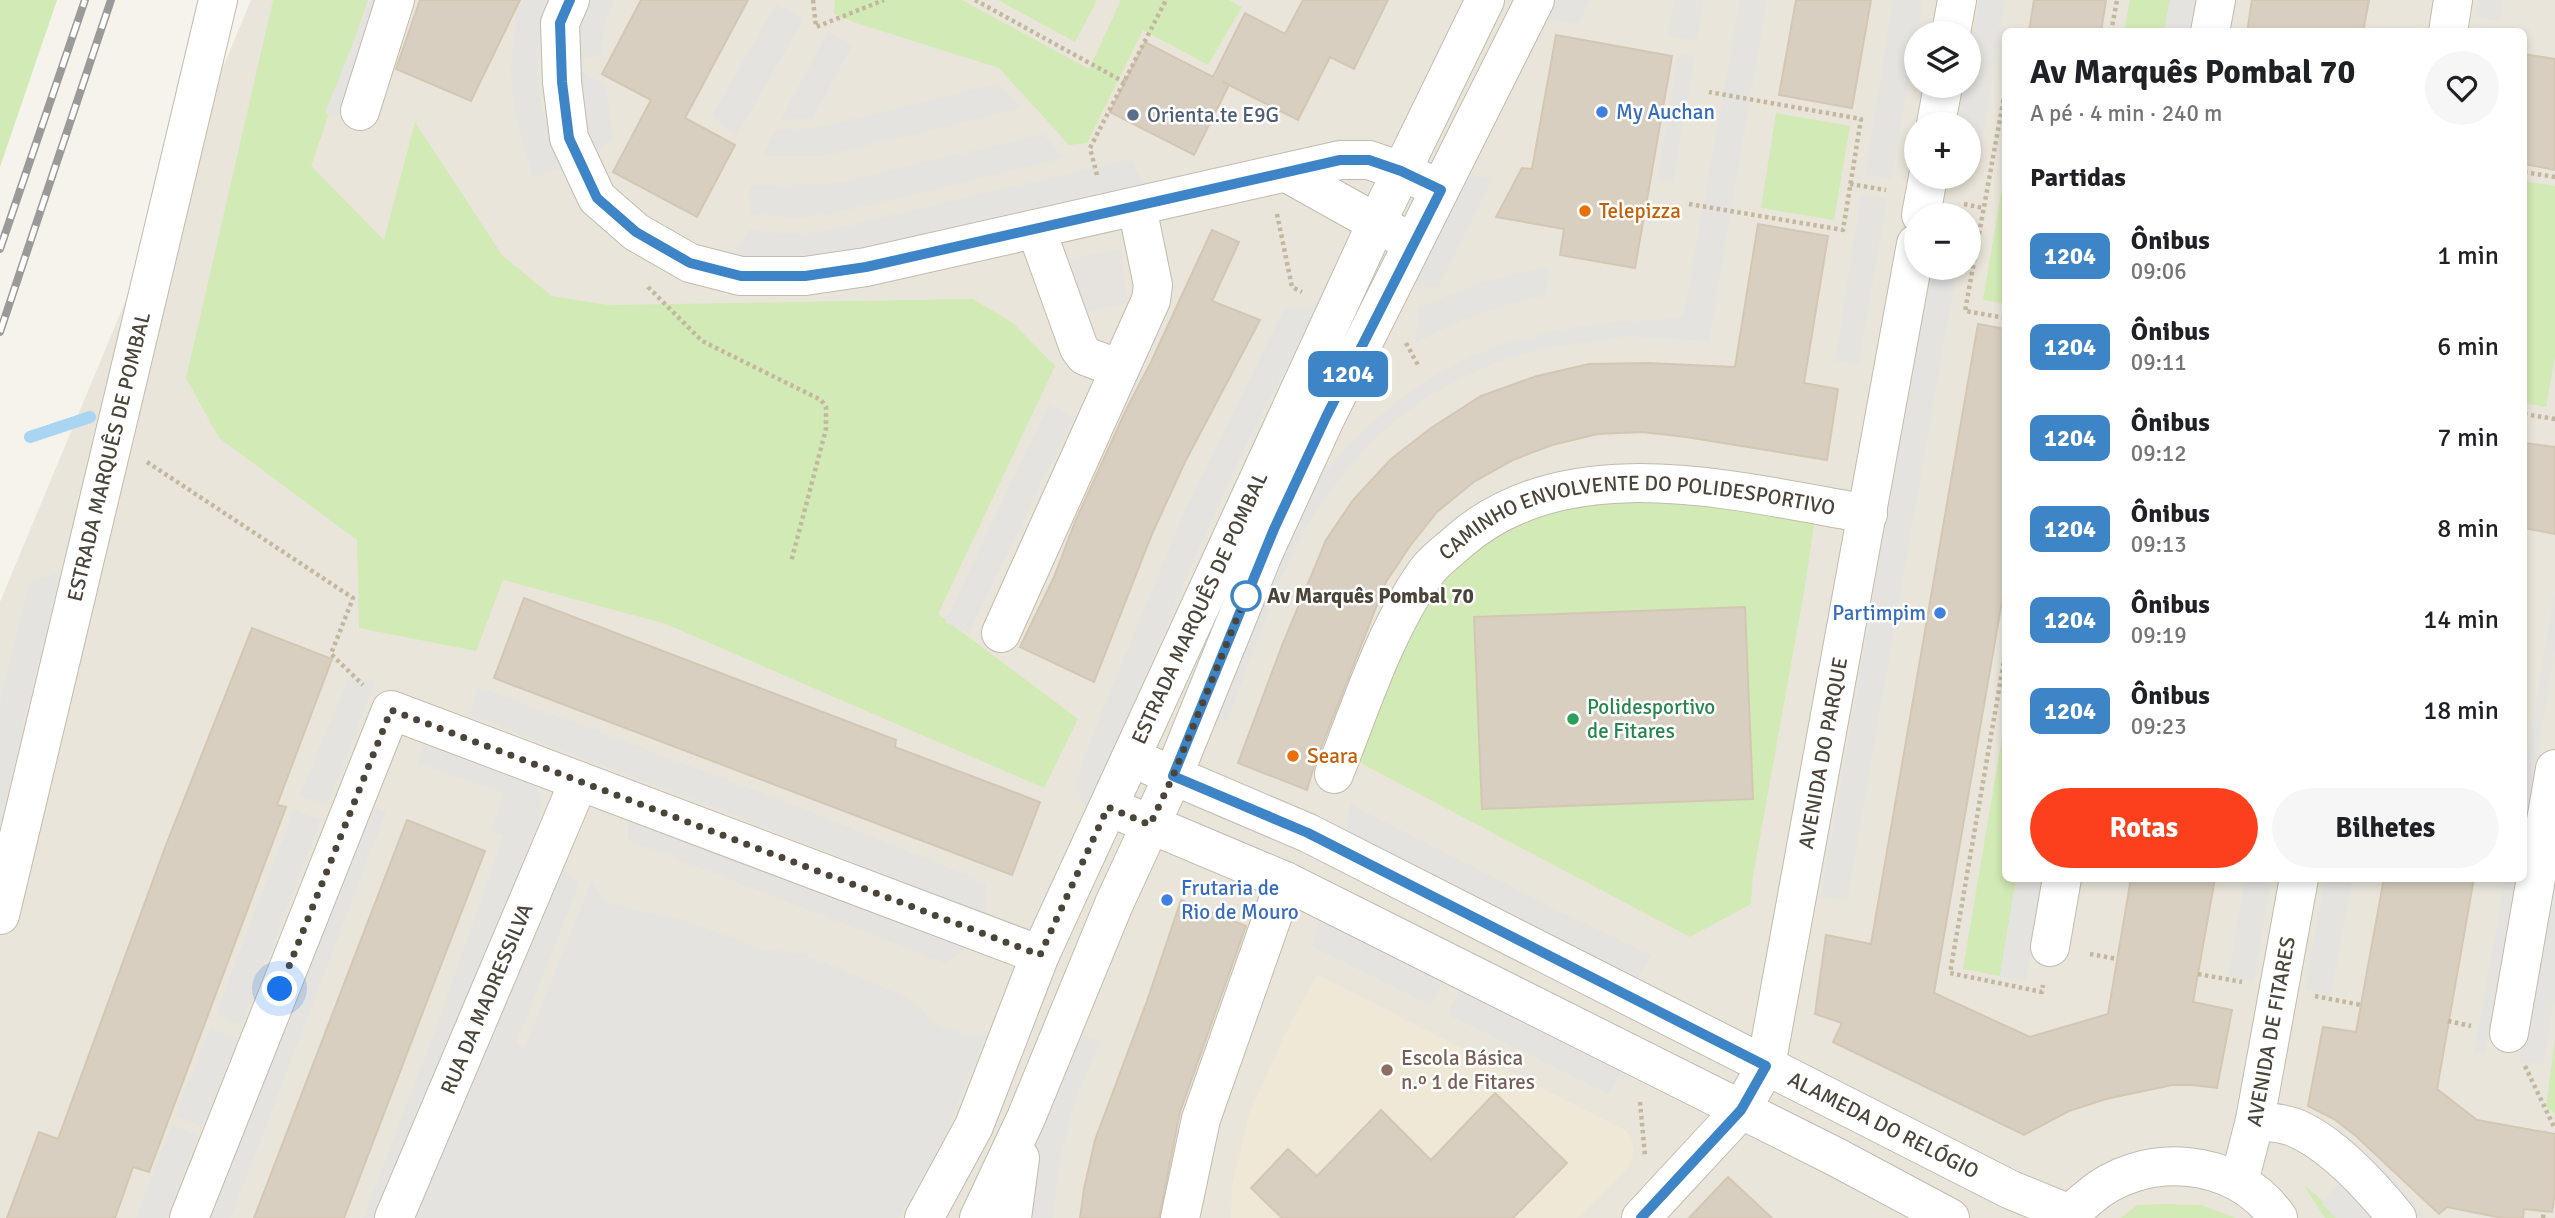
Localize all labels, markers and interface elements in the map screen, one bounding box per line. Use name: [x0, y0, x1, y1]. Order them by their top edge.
map controls: [1904, 21, 1981, 280]
button: layers: [1904, 21, 1981, 98]
button: heart: [2425, 51, 2499, 125]
text: Av Marquês Pombal 70: [2030, 52, 2355, 93]
place label: My Auchan: [1616, 99, 1715, 125]
text: A pé · 4 min · 240 m: [2030, 99, 2222, 128]
place label: Orienta.te E9G: [1147, 102, 1279, 128]
marker: My Auchan: [1594, 104, 1610, 120]
marker: Orienta.te E9G: [1125, 107, 1141, 123]
button: +: [1904, 112, 1981, 189]
text: Partidas: [2030, 162, 2126, 194]
place label: Telepizza: [1599, 198, 1681, 224]
marker: Telepizza: [1577, 203, 1593, 219]
button: −: [1904, 203, 1981, 280]
text: Ônibus: [2131, 225, 2210, 257]
text: 1 min: [2437, 240, 2499, 272]
text: 1204: [2044, 241, 2096, 271]
text: 09:06: [2131, 257, 2187, 286]
street label: ESTRADA MARQUÊS DE POMBAL: [61, 309, 156, 604]
text: Ônibus: [2131, 316, 2210, 348]
text: 6 min: [2437, 331, 2499, 363]
text: 1204: [2044, 332, 2096, 362]
text: 09:11: [2131, 348, 2187, 377]
line badge: 1204: [1299, 351, 1397, 397]
text: 1204: [1322, 359, 1374, 389]
text: Ônibus: [2131, 407, 2210, 439]
text: 7 min: [2437, 422, 2499, 454]
text: 1204: [2044, 423, 2096, 453]
text: 09:12: [2131, 439, 2187, 468]
street label: ESTRADA MARQUÊS DE POMBAL: [1126, 467, 1273, 748]
street label: CAMINHO ENVOLVENTE DO POLIDESPORTIVO: [1434, 470, 1837, 566]
text: Ônibus: [2131, 498, 2210, 530]
text: 8 min: [2437, 513, 2499, 545]
text: 1204: [2044, 514, 2096, 544]
text: 09:13: [2131, 530, 2187, 559]
marker: Av Marquês Pombal 70: [1231, 581, 1261, 611]
place label: Av Marquês Pombal 70: [1267, 583, 1474, 609]
text: Ônibus: [2131, 589, 2210, 621]
place label: Partimpim: [1832, 600, 1926, 626]
text: 14 min: [2423, 604, 2499, 636]
marker: Partimpim: [1932, 605, 1948, 621]
text: 1204: [2044, 605, 2096, 635]
text: 09:19: [2131, 621, 2187, 650]
street label: AVENIDA DO PARQUE: [1793, 655, 1853, 851]
text: Ônibus: [2131, 680, 2210, 712]
place label: Polidesportivo de Fitares: [1587, 694, 1715, 744]
text: 18 min: [2423, 695, 2499, 727]
text: 1204: [2044, 696, 2096, 726]
marker: Polidesportivo de Fitares: [1565, 711, 1581, 727]
text: 09:23: [2131, 712, 2187, 741]
place label: Seara: [1307, 743, 1358, 769]
marker: Seara: [1285, 748, 1301, 764]
button: Rotas: [2030, 788, 2258, 868]
button: Bilhetes: [2272, 788, 2499, 868]
place label: Frutaria de Rio de Mouro: [1181, 875, 1299, 925]
marker: Frutaria de Rio de Mouro: [1159, 892, 1175, 908]
street label: RUA DA MADRESSILVA: [435, 899, 539, 1098]
street label: AVENIDA DE FITARES: [2241, 935, 2301, 1129]
your location: [262, 971, 297, 1006]
place label: Escola Básica n.º 1 de Fitares: [1401, 1045, 1535, 1095]
marker: Escola Básica n.º 1 de Fitares: [1379, 1062, 1395, 1078]
street label: ALAMEDA DO RELÓGIO: [1784, 1066, 1983, 1184]

